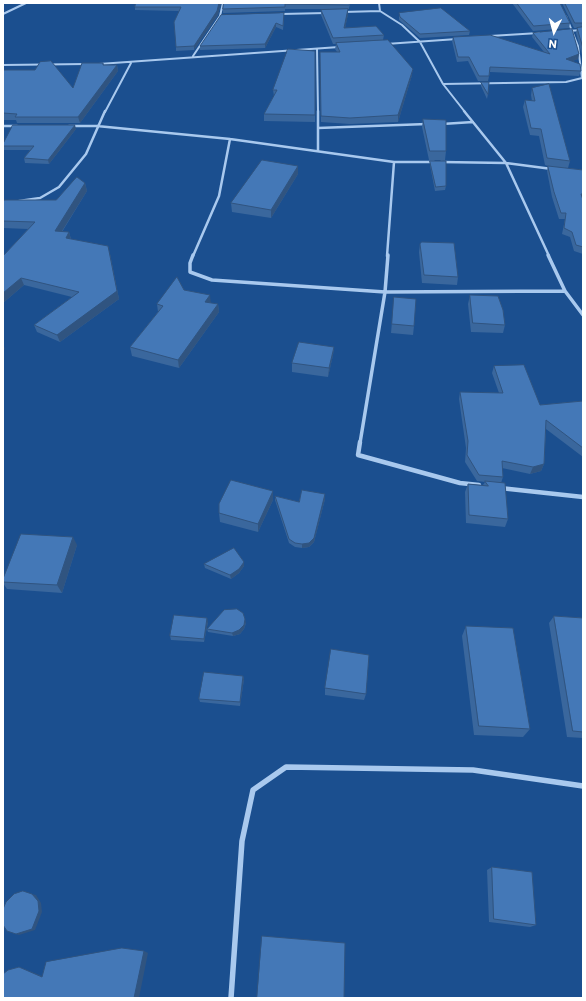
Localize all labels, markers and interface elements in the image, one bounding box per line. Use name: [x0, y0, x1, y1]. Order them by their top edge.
north arrow: [534, 12, 574, 52]
text: N: [548, 38, 557, 51]

